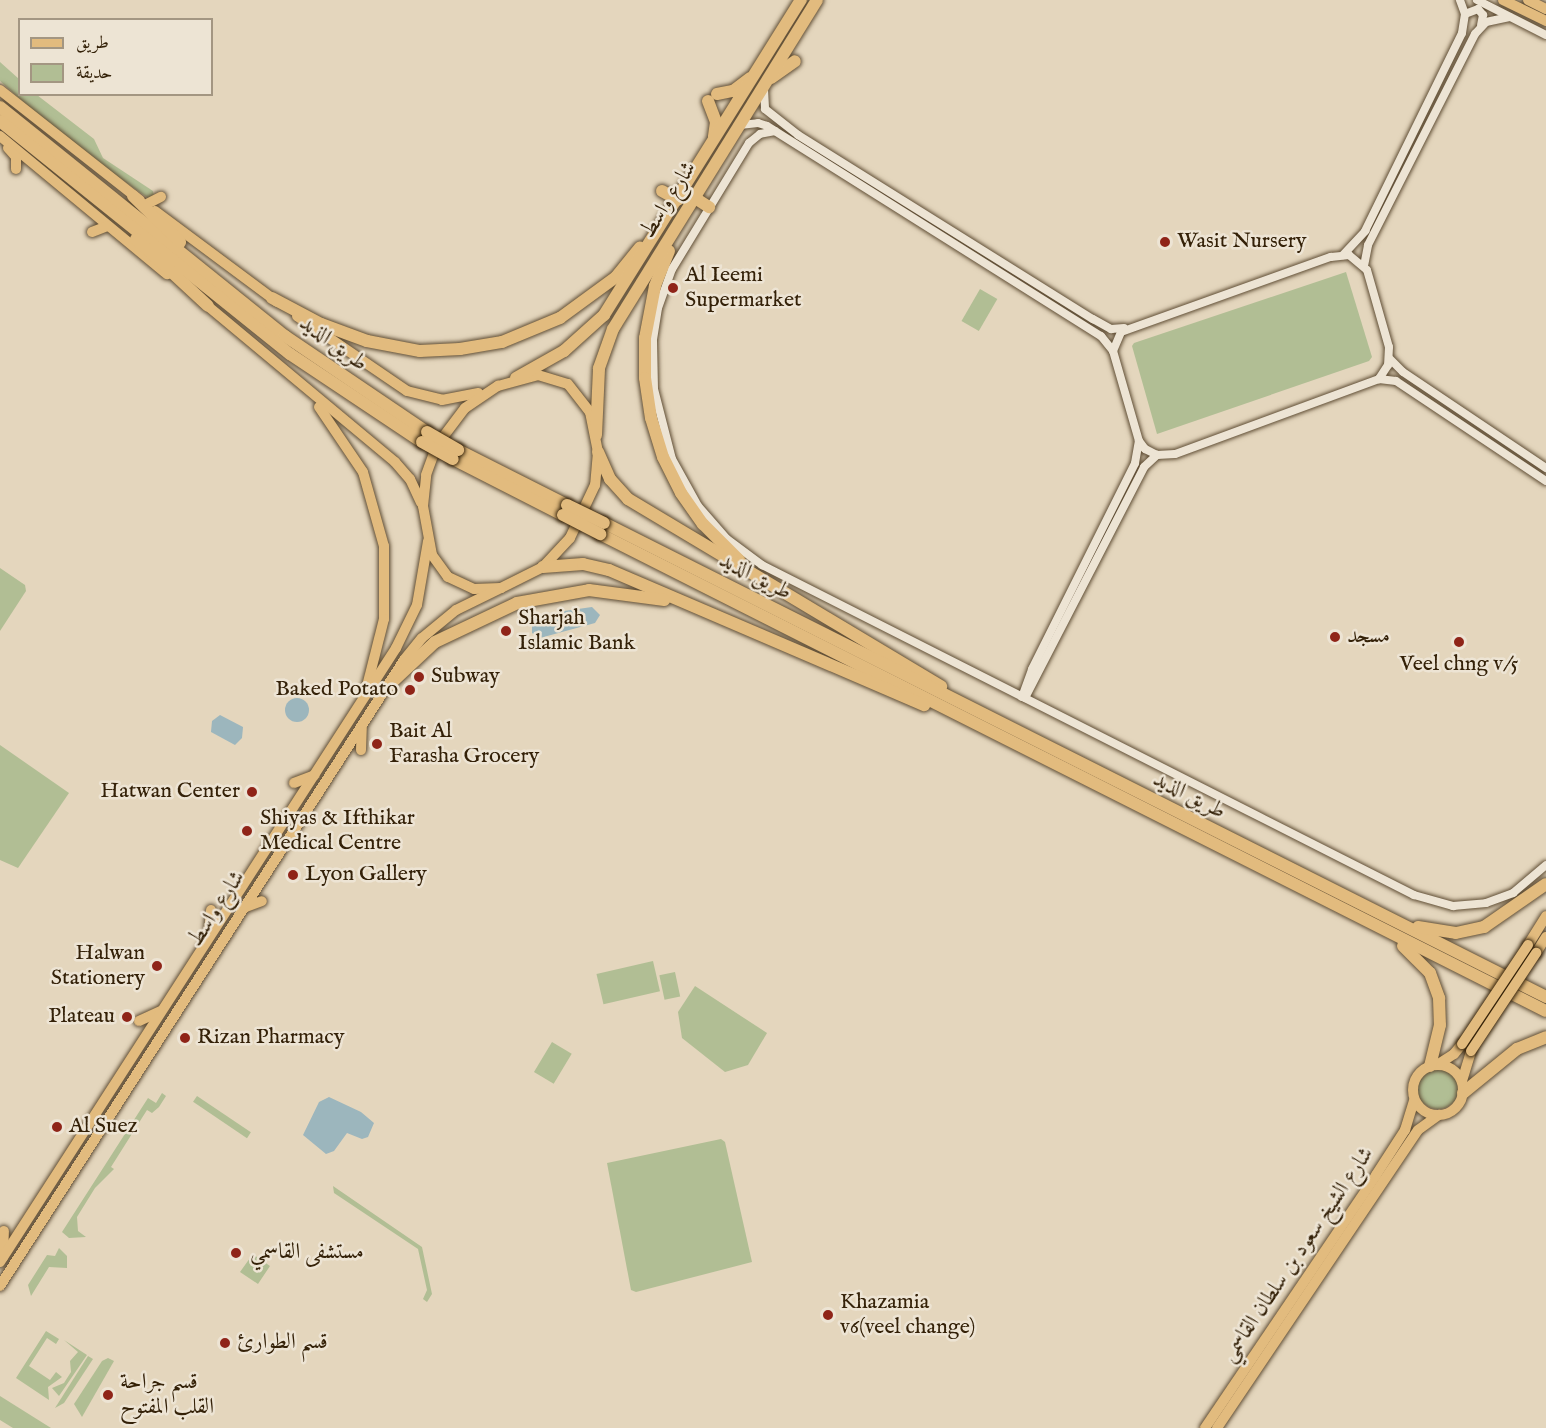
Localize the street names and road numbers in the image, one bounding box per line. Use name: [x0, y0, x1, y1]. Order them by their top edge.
street label: شارع واسط: [635, 157, 703, 243]
street label: طريق الذيد: [294, 310, 372, 378]
street label: طريق الذيد: [714, 548, 796, 606]
street label: طريق الذيد: [1148, 767, 1230, 825]
street label: شارع واسط: [183, 866, 251, 952]
street label: شارع الشيخ سعود بن سلطان القاسمي: [1216, 1142, 1380, 1368]

